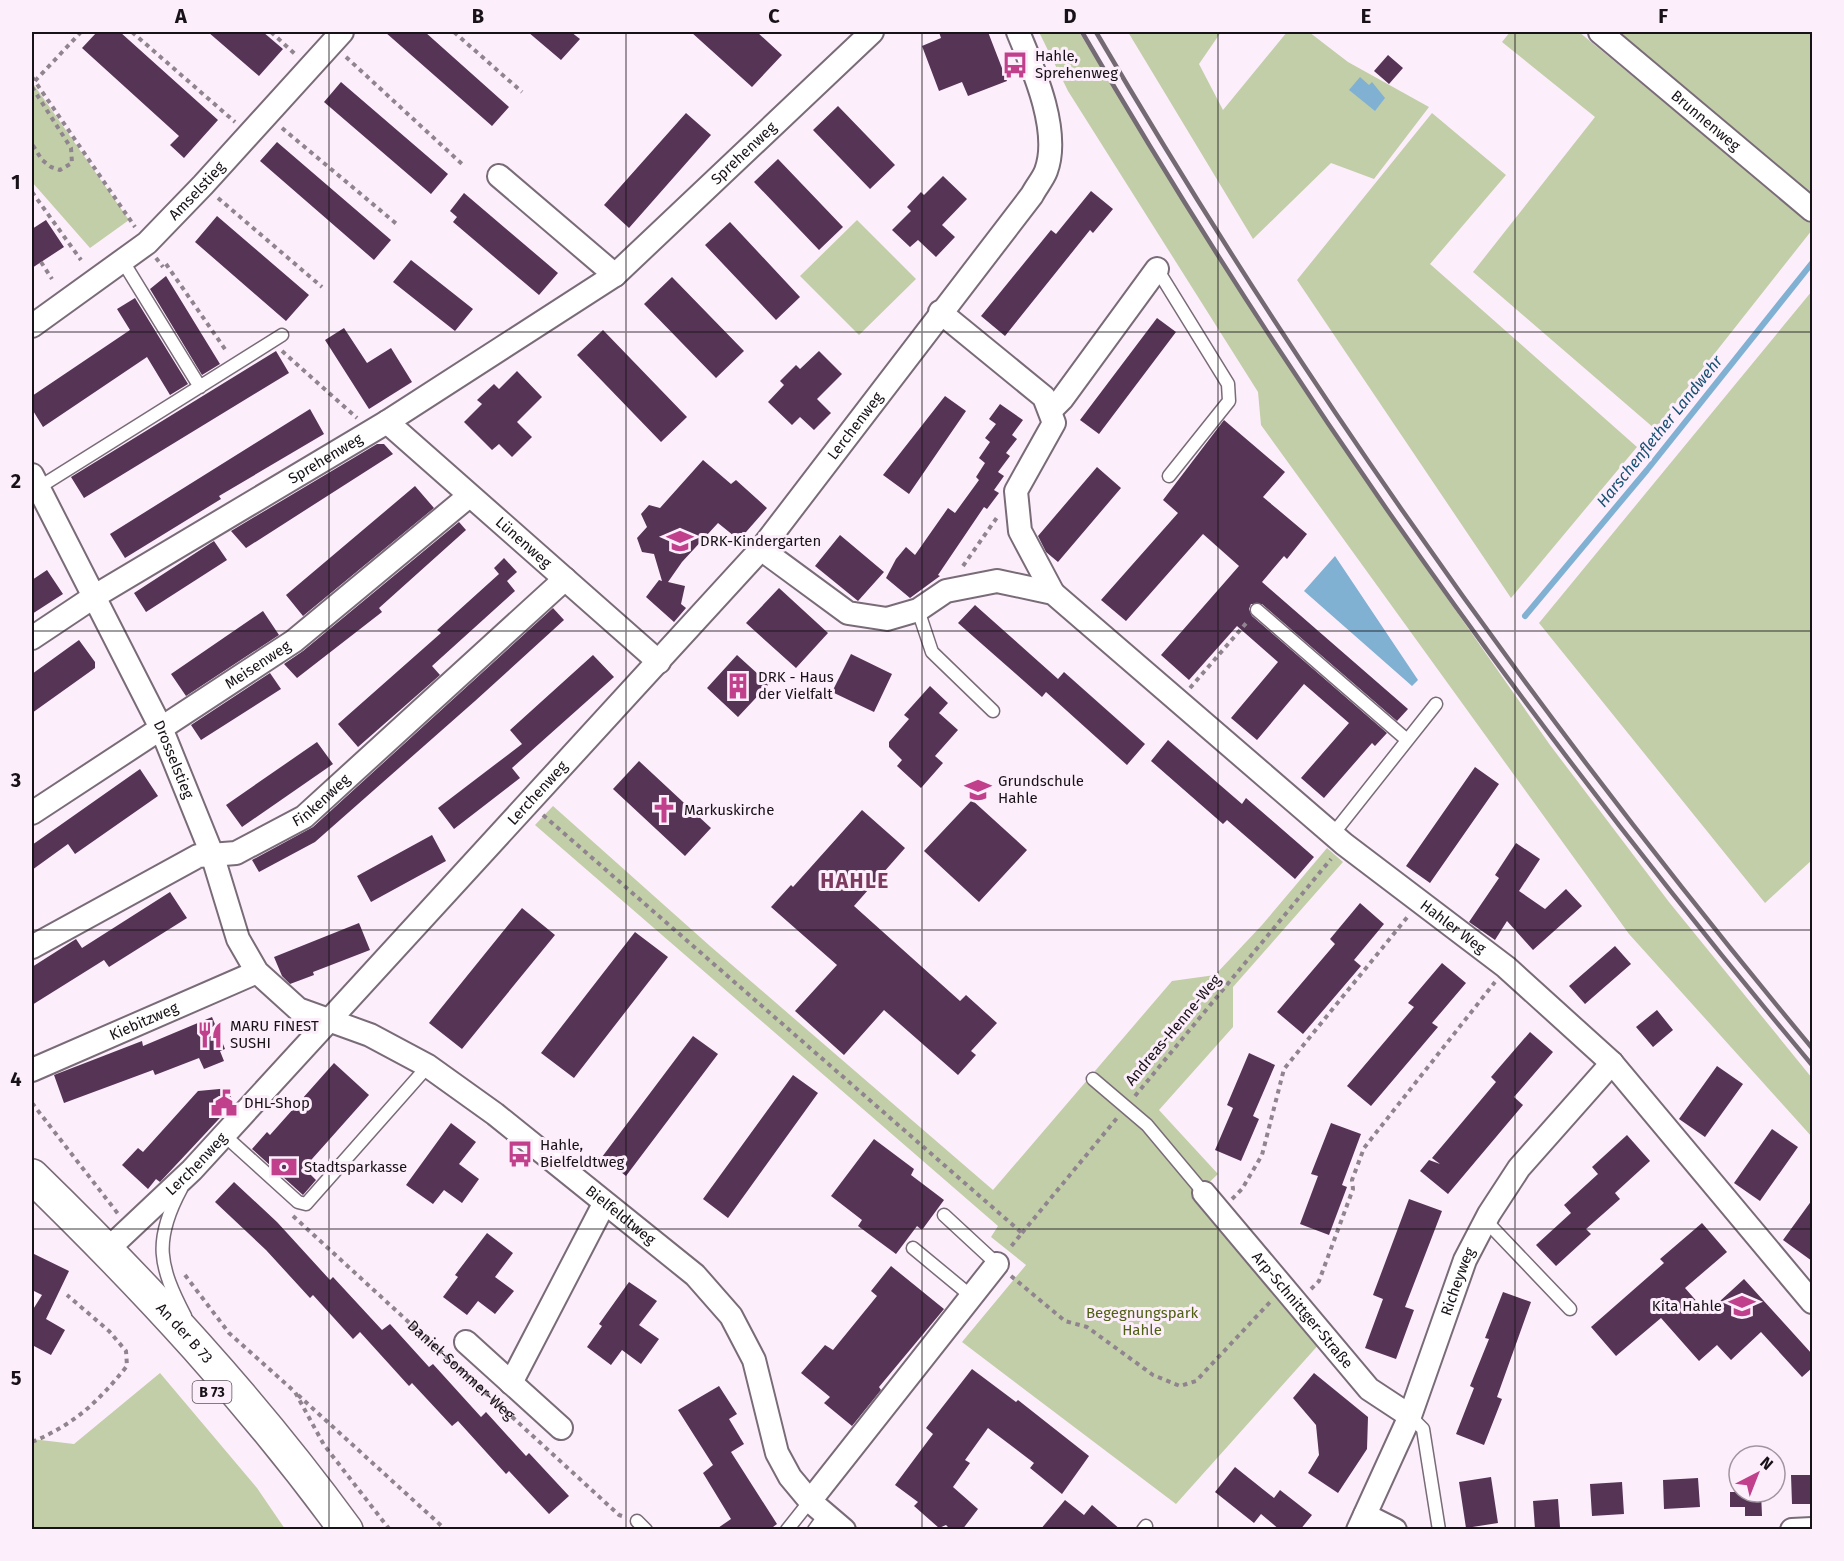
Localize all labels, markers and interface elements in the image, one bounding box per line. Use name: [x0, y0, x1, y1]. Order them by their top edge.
text: A: [174, 4, 188, 28]
text: B: [472, 4, 484, 28]
text: C: [768, 4, 780, 28]
text: D: [1063, 4, 1077, 28]
text: E: [1361, 4, 1371, 28]
text: F: [1658, 4, 1668, 28]
place label: Hahle, Sprehenweg: [1035, 47, 1118, 82]
bus stop icon: Hahle, Sprehenweg: [1000, 50, 1030, 80]
street label: Brunnenweg: [1667, 87, 1744, 155]
street label: Sprehenweg: [707, 118, 780, 188]
street label: Amselstieg: [165, 158, 229, 224]
text: 1: [11, 170, 21, 194]
water label: Harschenflether Landwehr: [1593, 351, 1727, 511]
street label: Lerchenweg: [824, 388, 887, 463]
street label: Sprehenweg: [285, 430, 366, 488]
text: 2: [11, 469, 21, 493]
street label: Lünenweg: [492, 513, 555, 572]
school or university icon: DRK-Kindergarten: [665, 526, 695, 556]
place label: DRK-Kindergarten: [700, 532, 821, 550]
street label: Meisenweg: [221, 637, 294, 693]
place label: DRK - Haus der Vielfalt: [758, 668, 834, 703]
building icon: DRK - Haus der Vielfalt: [723, 671, 753, 701]
street label: Drosselstieg: [150, 717, 198, 802]
street label: Lerchenweg: [504, 757, 571, 829]
text: 3: [10, 768, 21, 792]
street label: Finkenweg: [289, 770, 354, 831]
place label: Grundschule Hahle: [998, 772, 1084, 807]
school or university icon: Grundschule Hahle: [963, 775, 993, 805]
church icon: Markuskirche: [649, 795, 679, 825]
place label: Markuskirche: [684, 801, 774, 819]
district label: HAHLE: [820, 868, 890, 894]
street label: Hahler Weg: [1417, 896, 1490, 958]
street label: Andreas-Henne-Weg: [1121, 971, 1225, 1089]
street label: Kiebitzweg: [107, 998, 181, 1044]
place label: MARU FINEST SUSHI: [230, 1017, 319, 1052]
restaurant icon: MARU FINEST SUSHI: [195, 1020, 225, 1050]
text: 4: [10, 1067, 22, 1091]
public building icon: DHL-Shop: [209, 1088, 239, 1118]
place label: DHL-Shop: [244, 1094, 310, 1112]
street label: Lerchenweg: [162, 1129, 231, 1199]
place label: Hahle, Bielfeldtweg: [540, 1136, 625, 1171]
bus stop icon: Hahle, Bielfeldtweg: [505, 1139, 535, 1169]
bank icon: Stadtsparkasse: [269, 1152, 299, 1182]
place label: Stadtsparkasse: [304, 1158, 407, 1176]
street label: Bielfeldtweg: [582, 1182, 659, 1249]
street label: Richeyweg: [1437, 1244, 1479, 1318]
street label: Arp-Schnittger-Straße: [1248, 1248, 1357, 1372]
school or university icon: Kita Hahle: [1727, 1291, 1757, 1321]
place label: Kita Hahle: [1652, 1297, 1722, 1315]
street label: An der B 73: [152, 1299, 217, 1367]
park label: Begegnungspark Hahle: [1086, 1304, 1198, 1339]
street label: Daniel-Sommer-Weg: [404, 1316, 518, 1424]
text: 5: [11, 1366, 22, 1390]
road number: B 73: [192, 1381, 232, 1403]
north arrow: [1727, 1444, 1787, 1504]
text: N: [1756, 1453, 1777, 1474]

